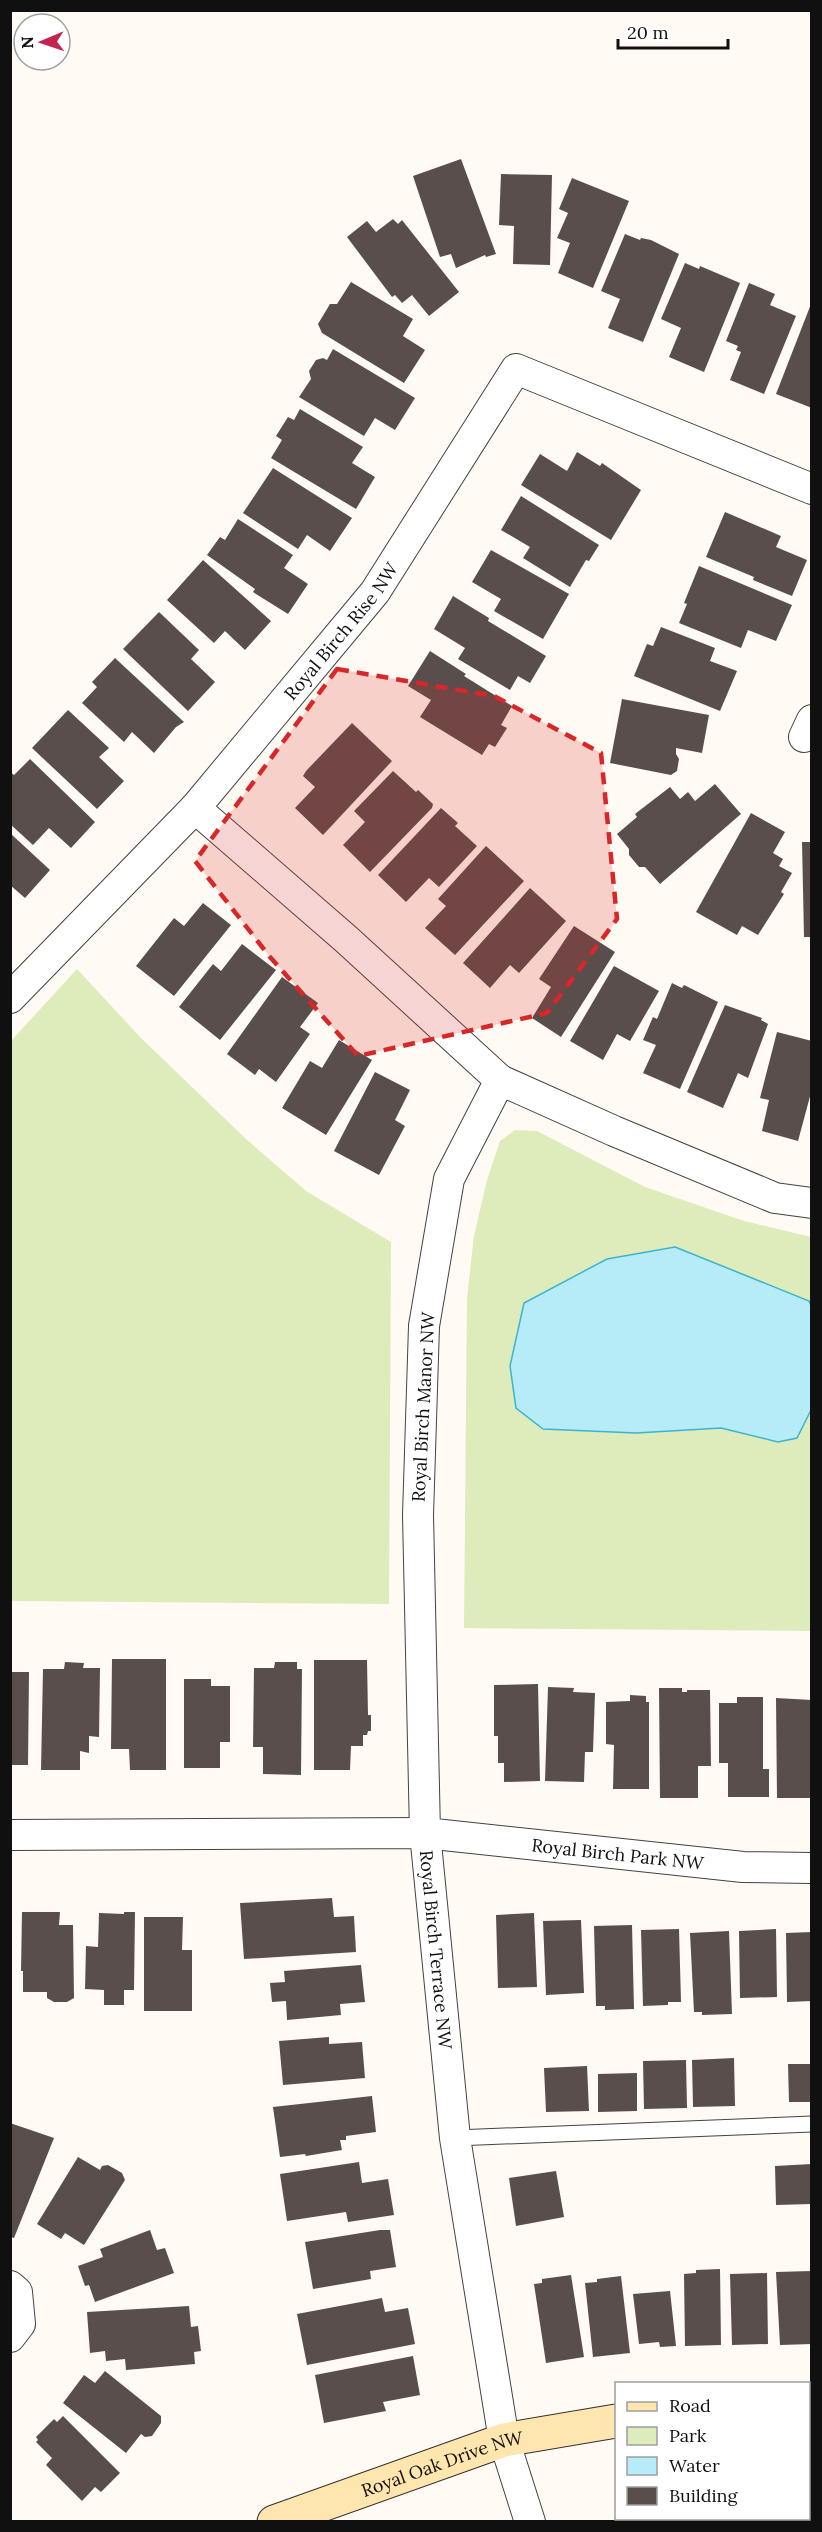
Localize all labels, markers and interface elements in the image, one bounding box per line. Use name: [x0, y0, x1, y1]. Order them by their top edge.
north arrow: [12, 12, 72, 72]
scale bar: [618, 12, 728, 50]
text: 20 m: [627, 21, 669, 44]
text: N: [17, 36, 37, 49]
street label: Royal Birch Rise NW: [279, 557, 403, 704]
street label: Royal Birch Manor NW: [407, 1310, 440, 1503]
street label: Royal Birch Park NW: [531, 1833, 706, 1874]
street label: Royal Birch Terrace NW: [415, 1849, 458, 2051]
legend: [615, 2382, 810, 2520]
text: Road: [669, 2394, 711, 2417]
text: Park: [669, 2424, 707, 2447]
street label: Royal Oak Drive NW: [358, 2425, 525, 2502]
text: Water: [669, 2454, 720, 2477]
text: Building: [669, 2484, 739, 2507]

